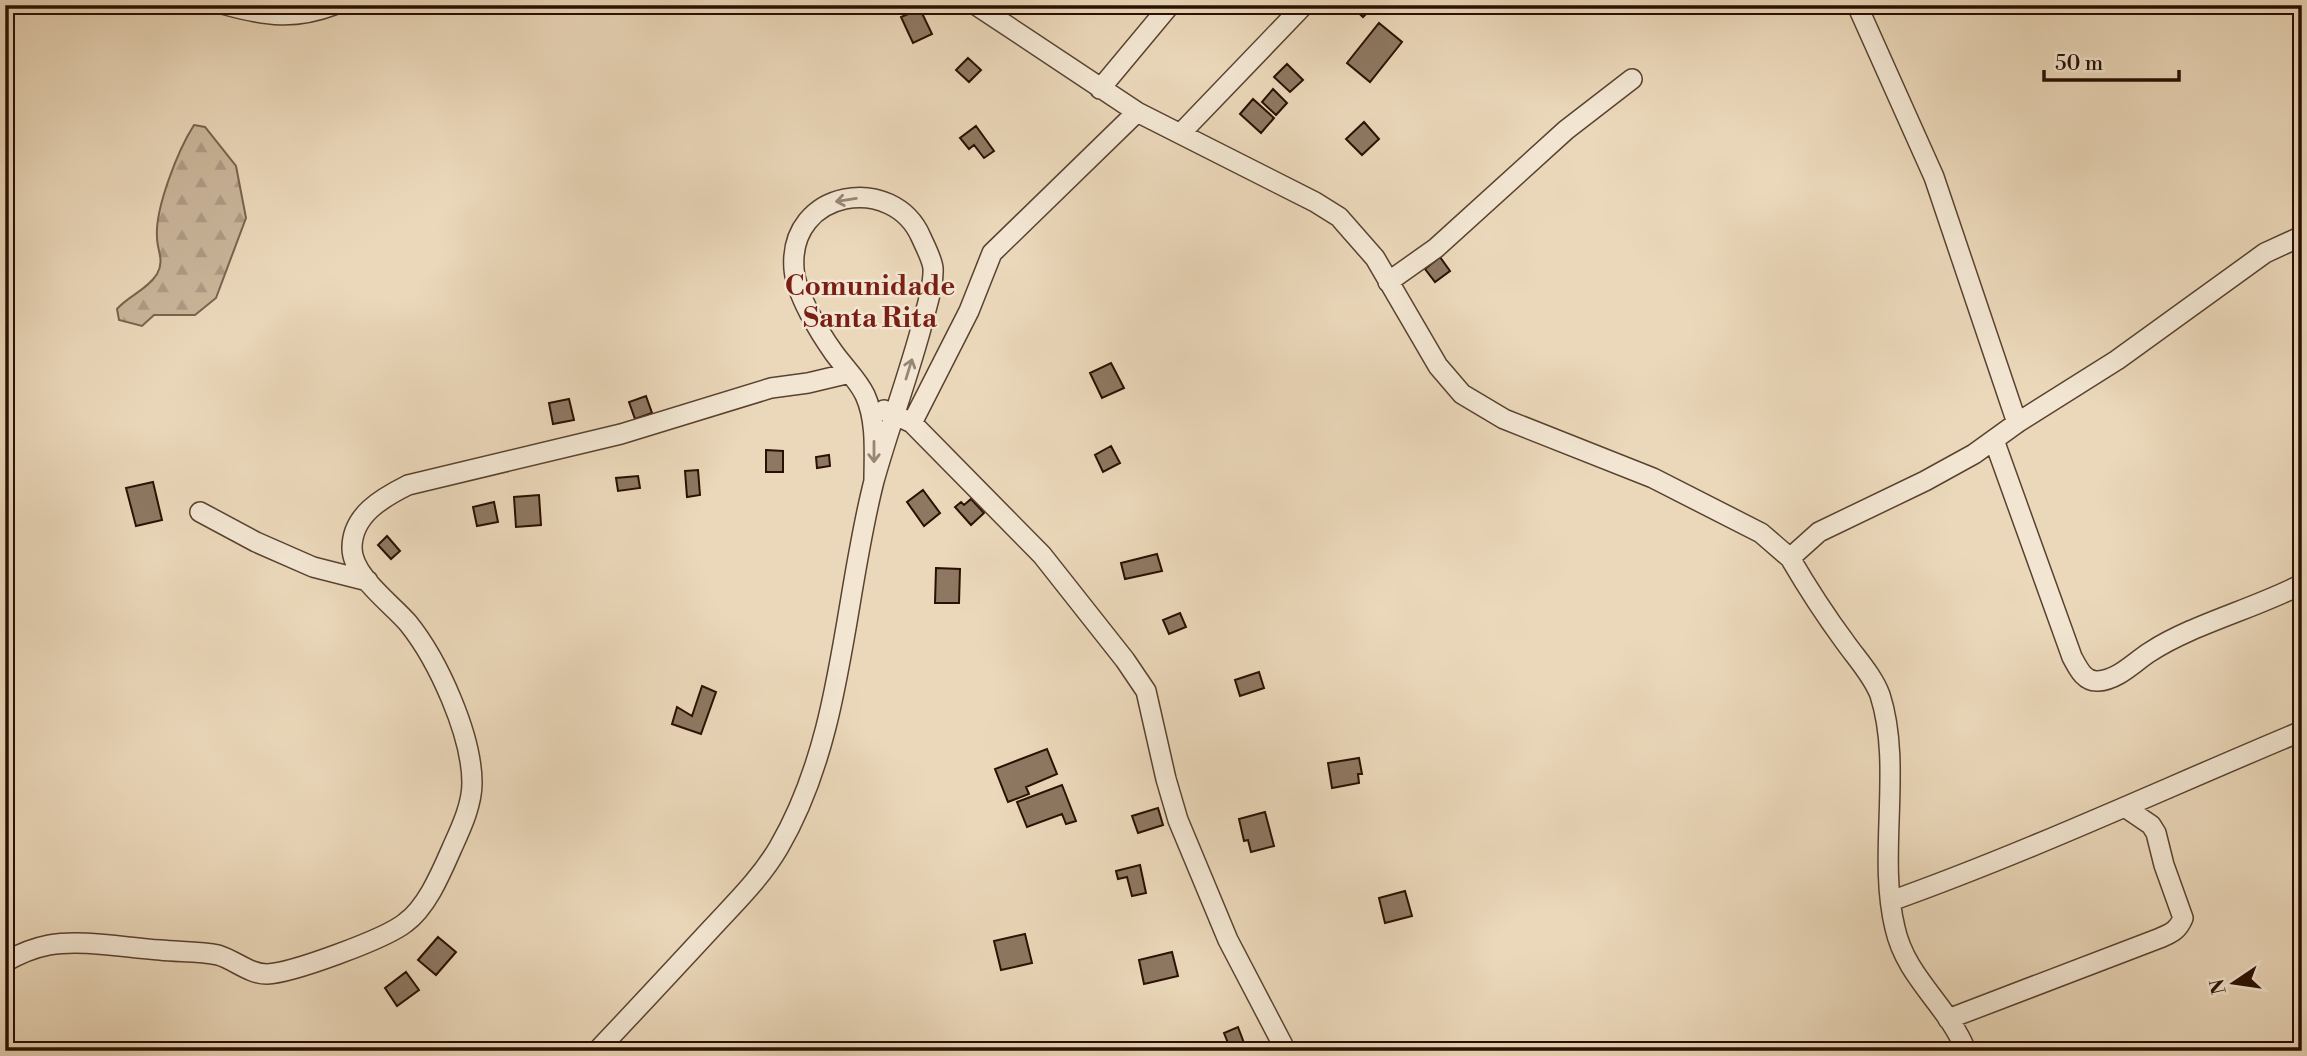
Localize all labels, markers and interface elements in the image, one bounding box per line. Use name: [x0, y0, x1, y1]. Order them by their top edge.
scale bar: [2044, 38, 2179, 82]
text: 50 m: [2055, 51, 2103, 77]
one-way arrow: [835, 193, 858, 206]
district label: Comunidade Santa Rita: [785, 269, 955, 336]
one-way arrow: [904, 359, 916, 381]
one-way arrow: [867, 440, 881, 463]
north arrow: [2198, 948, 2268, 1018]
text: N: [2205, 977, 2232, 997]

